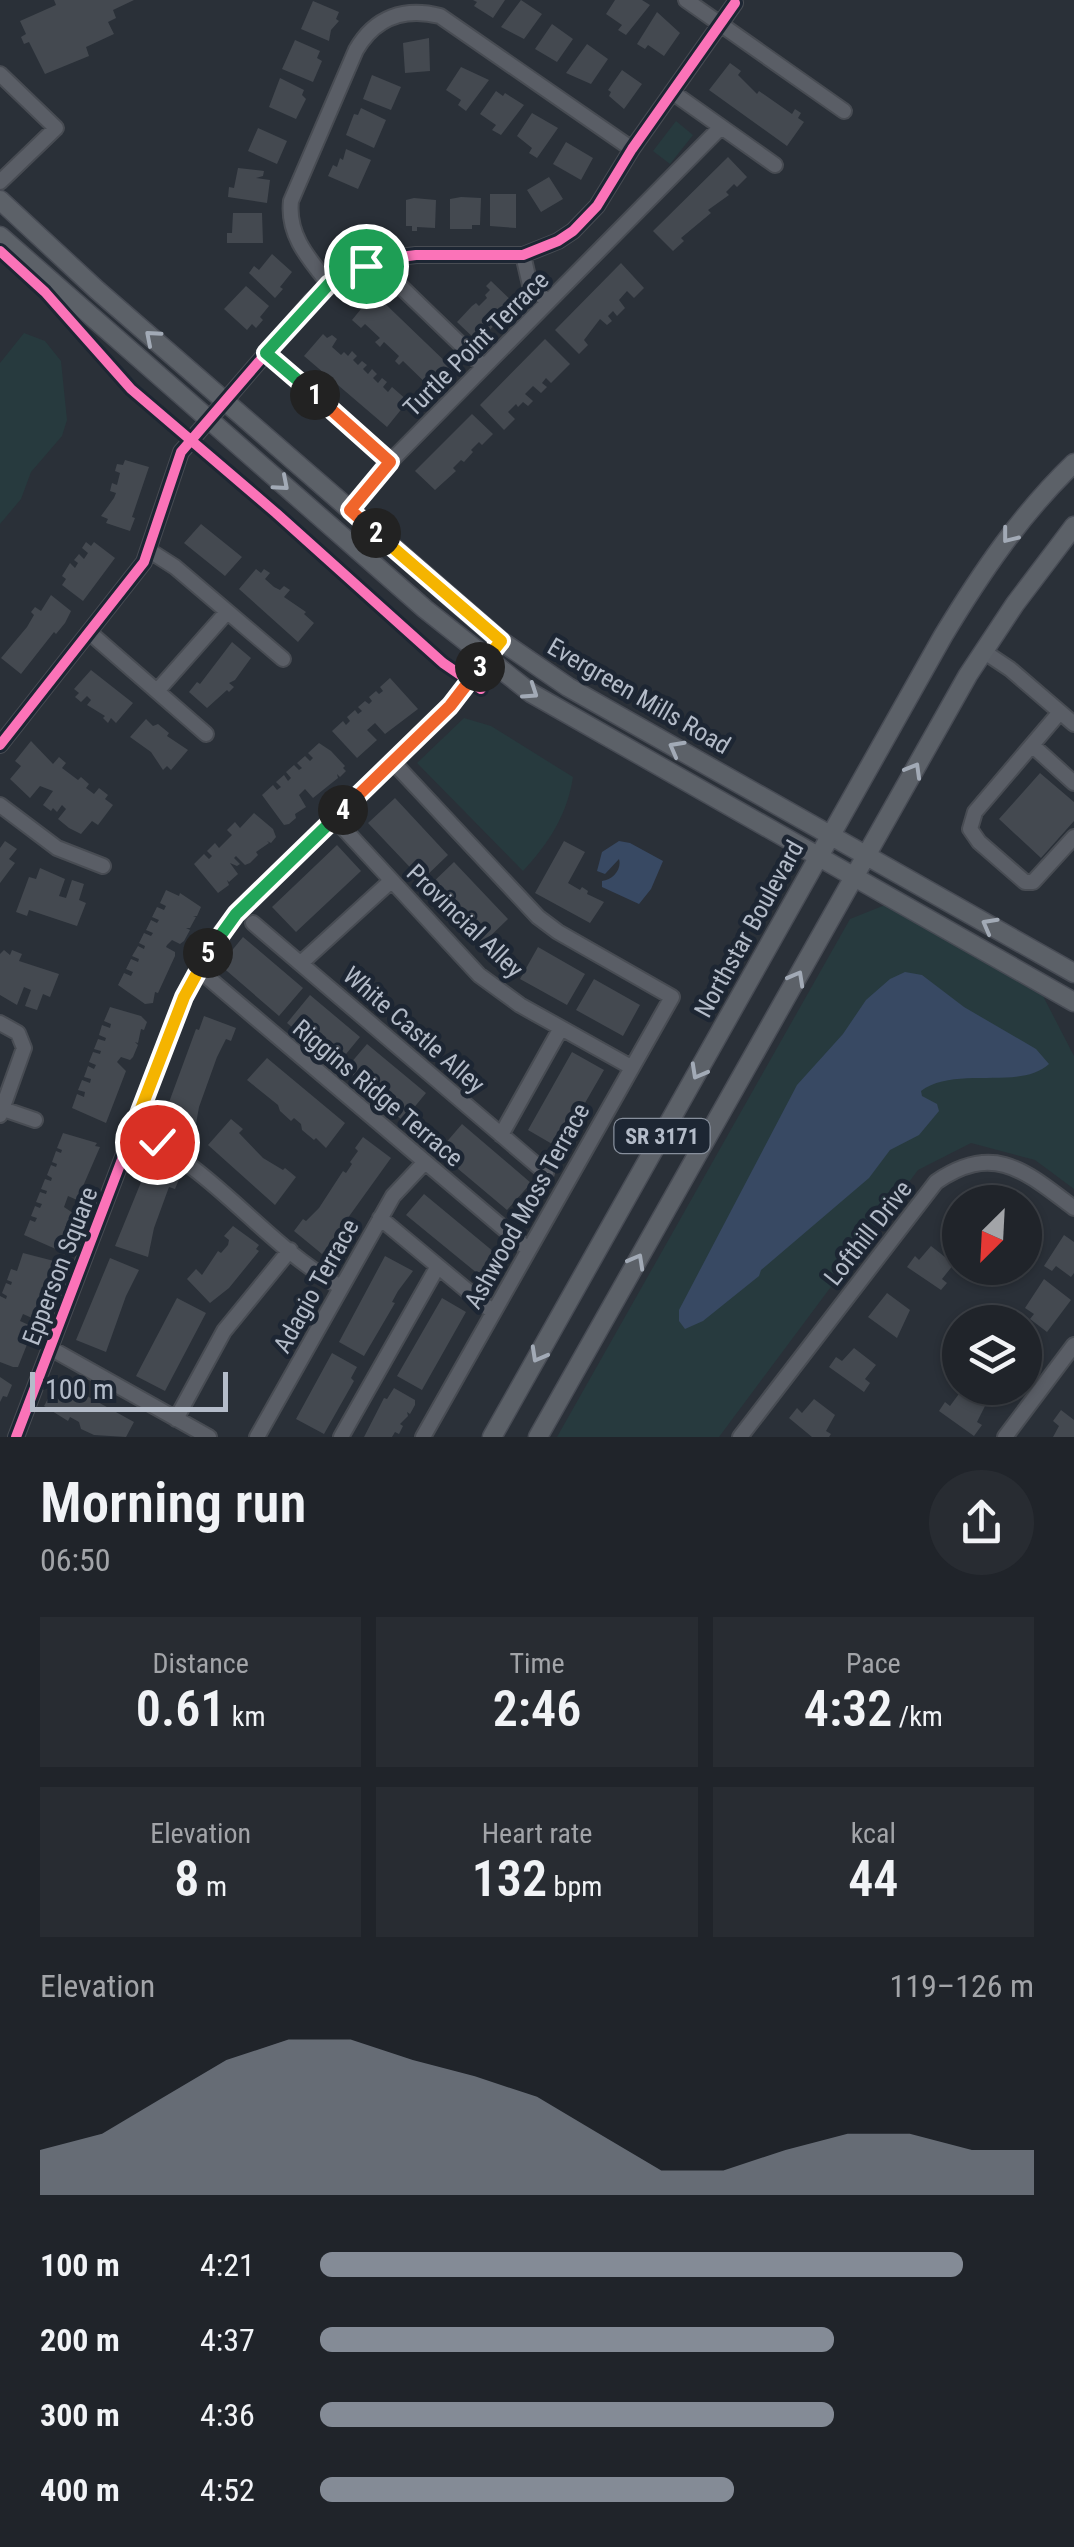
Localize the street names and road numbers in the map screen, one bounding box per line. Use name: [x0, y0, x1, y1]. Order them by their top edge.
street label: Turtle Point Terrace: [398, 266, 554, 422]
street label: Evergreen Mills Road: [542, 632, 736, 760]
street label: Northstar Boulevard: [688, 836, 810, 1022]
street label: Provincial Alley: [401, 858, 529, 984]
street label: White Castle Alley: [337, 961, 491, 1099]
street label: Riggins Ridge Terrace: [287, 1013, 469, 1173]
street label: Ashwood Moss Terrace: [458, 1098, 596, 1314]
road number: SR 3171: [614, 1119, 710, 1153]
street label: Lofthill Drive: [818, 1175, 918, 1291]
street label: Epperson Square: [17, 1183, 103, 1349]
street label: Adagio Terrace: [267, 1214, 365, 1358]

